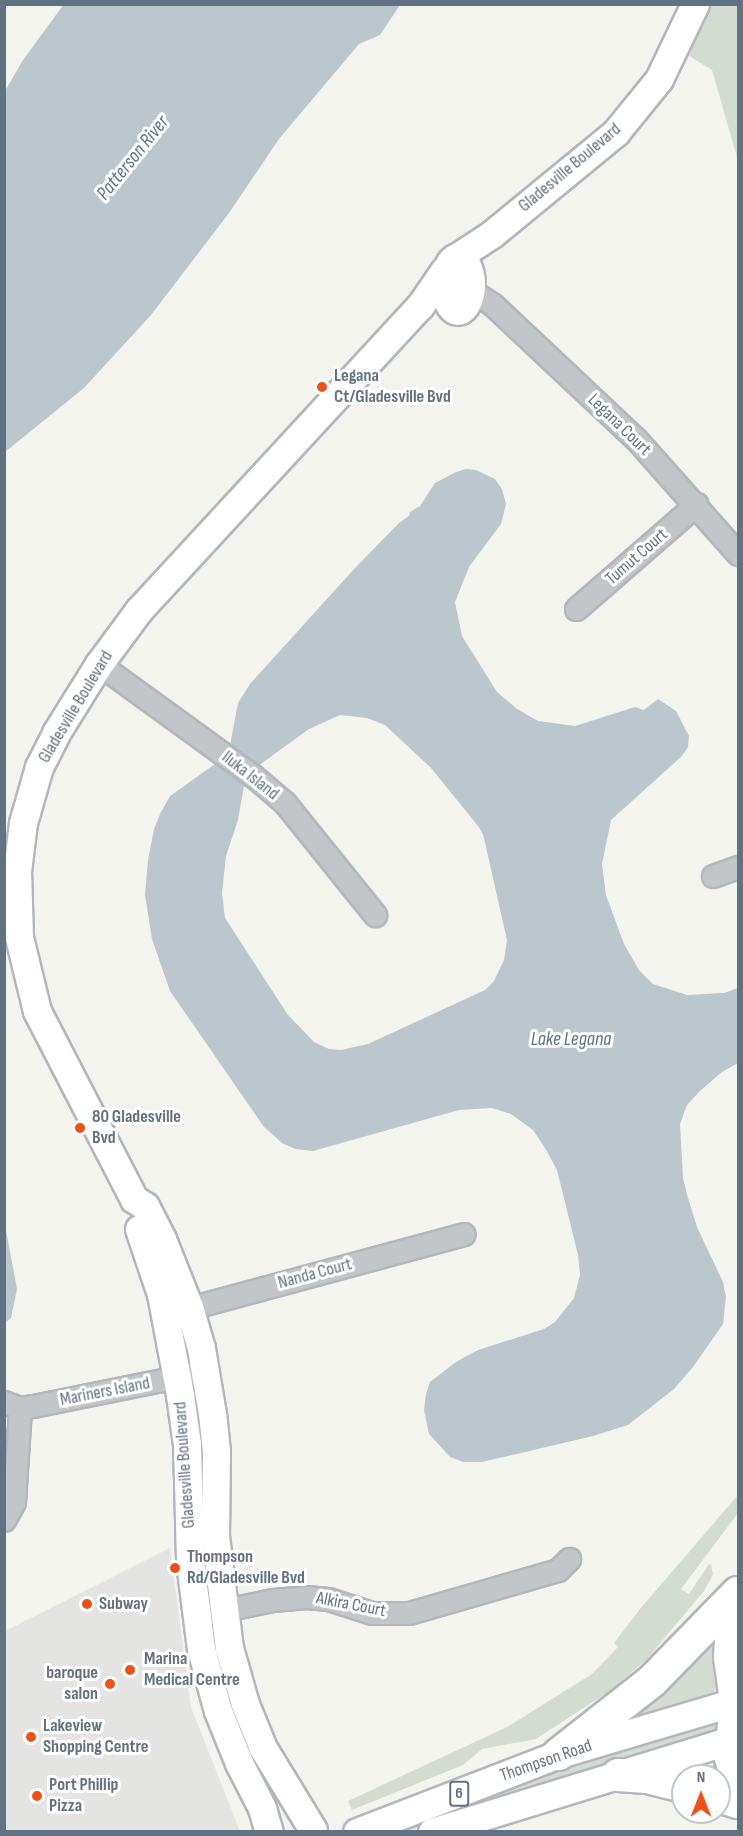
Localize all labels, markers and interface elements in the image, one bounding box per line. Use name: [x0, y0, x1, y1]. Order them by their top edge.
water label: Patterson River: [92, 111, 174, 205]
street label: Gladesville Boulevard: [514, 119, 626, 217]
place label: Legana Ct/Gladesville Bvd: [334, 366, 451, 409]
marker: Legana Ct/Gladesville Bvd: [315, 380, 329, 394]
street label: Legana Court: [583, 390, 655, 460]
street label: Tumut Court: [601, 524, 673, 590]
street label: Gladesville Boulevard: [34, 647, 118, 767]
street label: Iluka Island: [217, 747, 283, 805]
water label: Lake Legana: [531, 1027, 611, 1051]
place label: 80 Gladesville Bvd: [92, 1107, 181, 1150]
marker: 80 Gladesville Bvd: [73, 1121, 87, 1135]
street label: Nanda Court: [276, 1254, 354, 1294]
street label: Mariners Island: [58, 1373, 152, 1411]
street label: Gladesville Boulevard: [170, 1401, 200, 1529]
place label: Thompson Rd/Gladesville Bvd: [187, 1547, 305, 1590]
marker: Thompson Rd/Gladesville Bvd: [168, 1561, 182, 1575]
street label: Alkira Court: [314, 1588, 388, 1622]
place label: Subway: [99, 1593, 148, 1615]
marker: Subway: [80, 1597, 94, 1611]
place label: Marina Medical Centre: [144, 1649, 240, 1692]
marker: Marina Medical Centre: [121, 1661, 139, 1679]
place label: baroque salon: [46, 1663, 98, 1706]
marker: baroque salon: [103, 1677, 117, 1691]
place label: Lakeview Shopping Centre: [43, 1716, 148, 1758]
marker: Lakeview Shopping Centre: [24, 1730, 38, 1744]
street label: Thompson Road: [497, 1735, 595, 1787]
north arrow: [671, 1764, 731, 1824]
text: N: [697, 1768, 705, 1787]
place label: Port Phillip Pizza: [49, 1775, 118, 1818]
road number: 6: [448, 1781, 470, 1807]
marker: Port Phillip Pizza: [30, 1789, 44, 1803]

